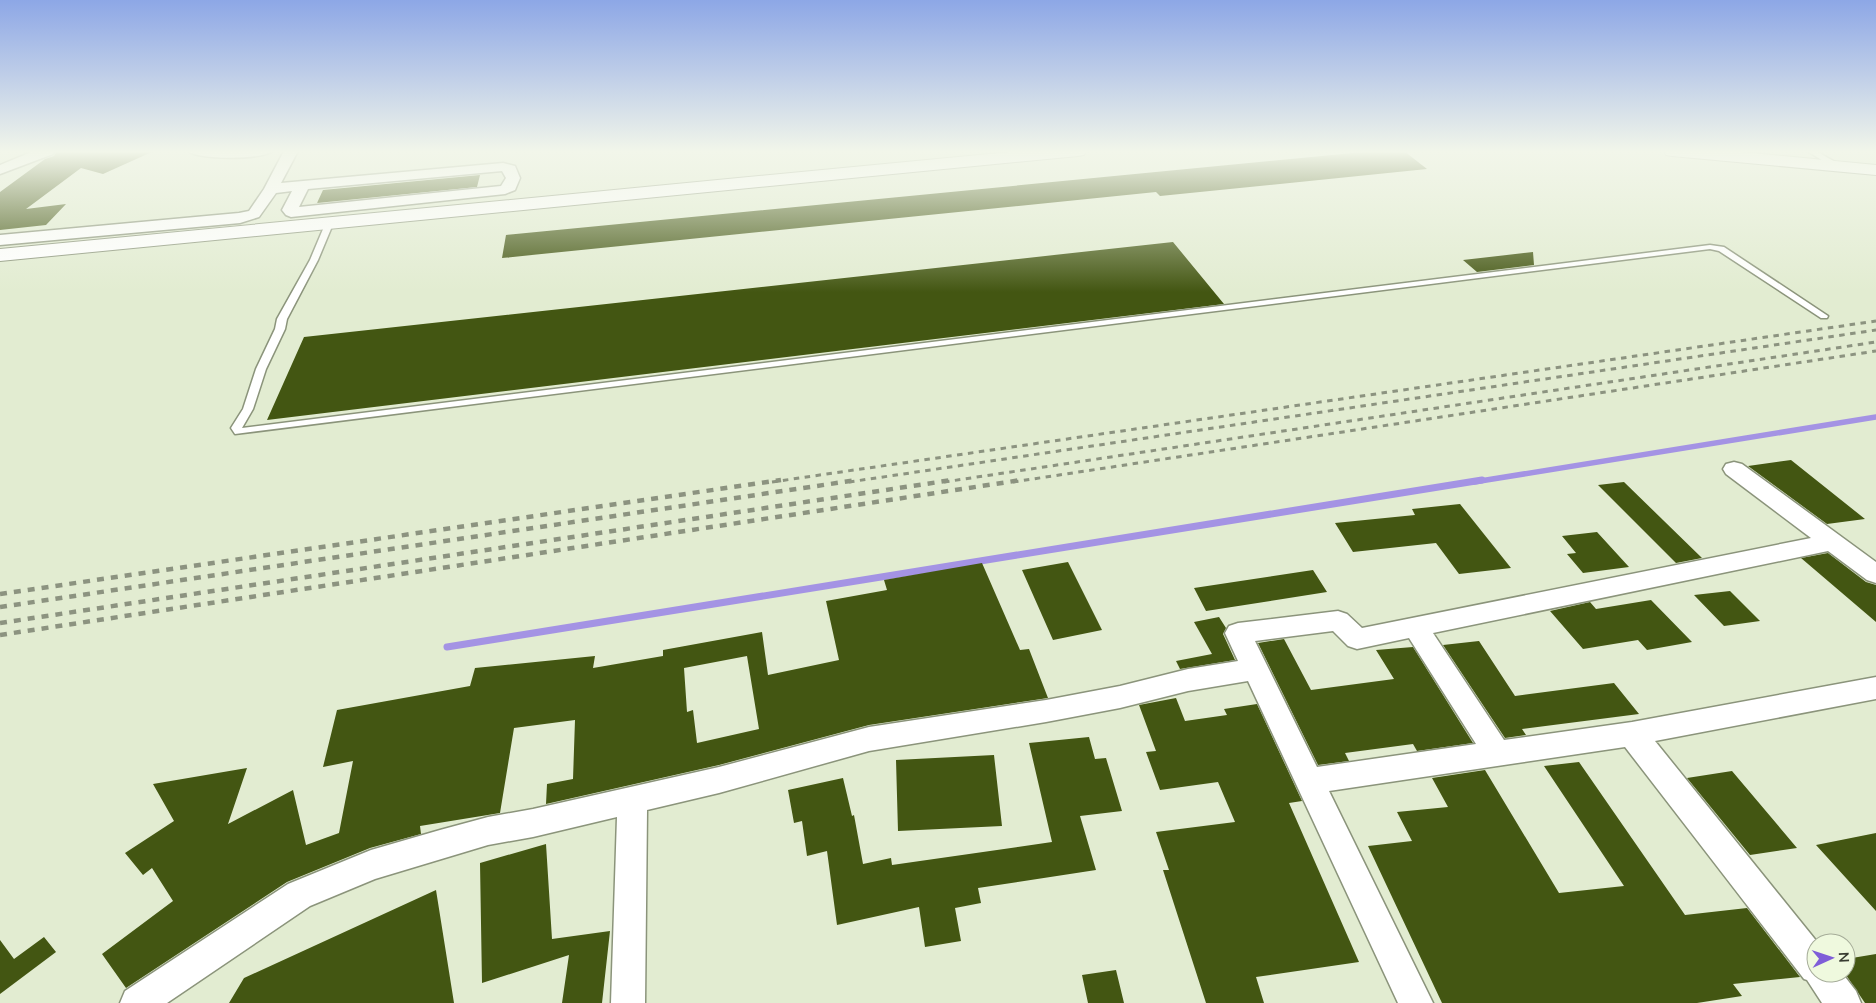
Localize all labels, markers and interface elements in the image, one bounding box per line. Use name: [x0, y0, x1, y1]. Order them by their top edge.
north arrow: [1806, 933, 1856, 983]
text: N: [1835, 952, 1853, 963]

